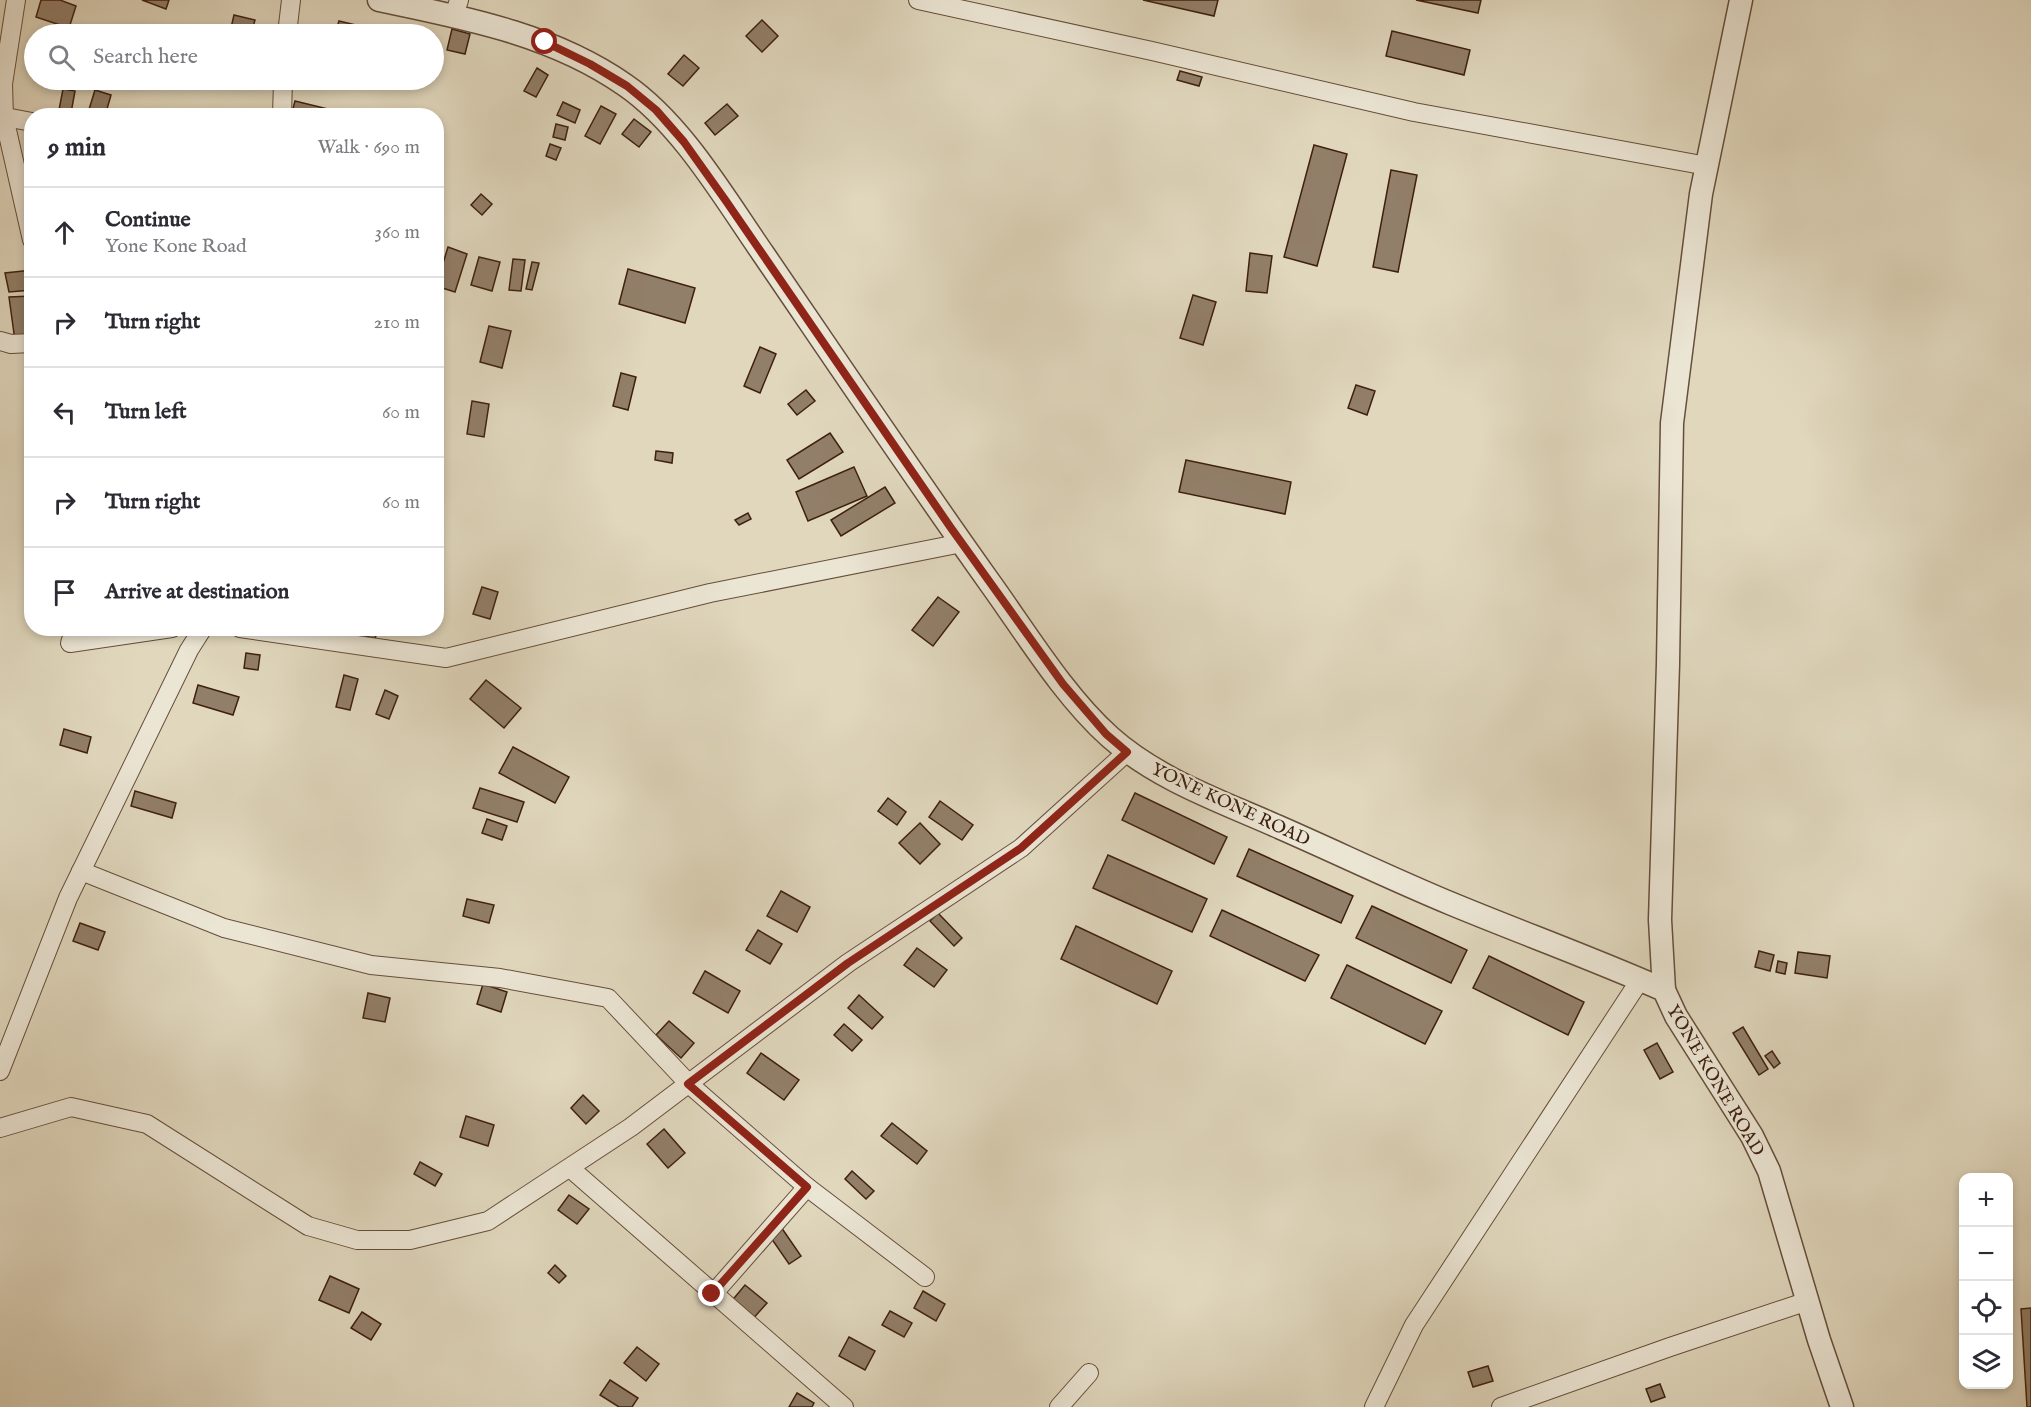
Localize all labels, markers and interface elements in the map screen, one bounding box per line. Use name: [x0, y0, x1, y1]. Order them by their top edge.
search box: [24, 24, 444, 90]
route start: [531, 28, 557, 54]
icon: search: [45, 41, 78, 74]
text: Search here: [93, 43, 198, 71]
text: 9 min: [48, 131, 106, 164]
text: Walk · 690 m: [317, 135, 420, 160]
text: Continue: [105, 206, 191, 234]
icon: ahead: [48, 216, 81, 249]
text: 360 m: [374, 220, 420, 245]
text: Yone Kone Road: [105, 234, 247, 259]
icon: right: [48, 306, 81, 339]
text: Turn right: [105, 308, 200, 336]
text: 210 m: [374, 310, 420, 335]
icon: left: [48, 396, 81, 429]
text: Turn left: [105, 398, 187, 426]
text: 60 m: [382, 400, 420, 425]
icon: right: [48, 486, 81, 519]
text: Turn right: [105, 488, 200, 516]
text: 60 m: [382, 490, 420, 515]
icon: arrive: [48, 576, 81, 609]
text: Arrive at destination: [105, 578, 289, 606]
street label: YONE KONE ROAD: [1147, 758, 1313, 852]
street label: YONE KONE ROAD: [1660, 1001, 1769, 1161]
map controls: [1959, 1173, 2013, 1389]
button: +: [1959, 1173, 2013, 1227]
button: −: [1959, 1227, 2013, 1281]
route end: [698, 1280, 724, 1306]
button: locate: [1959, 1281, 2013, 1335]
button: layers: [1959, 1335, 2013, 1389]

